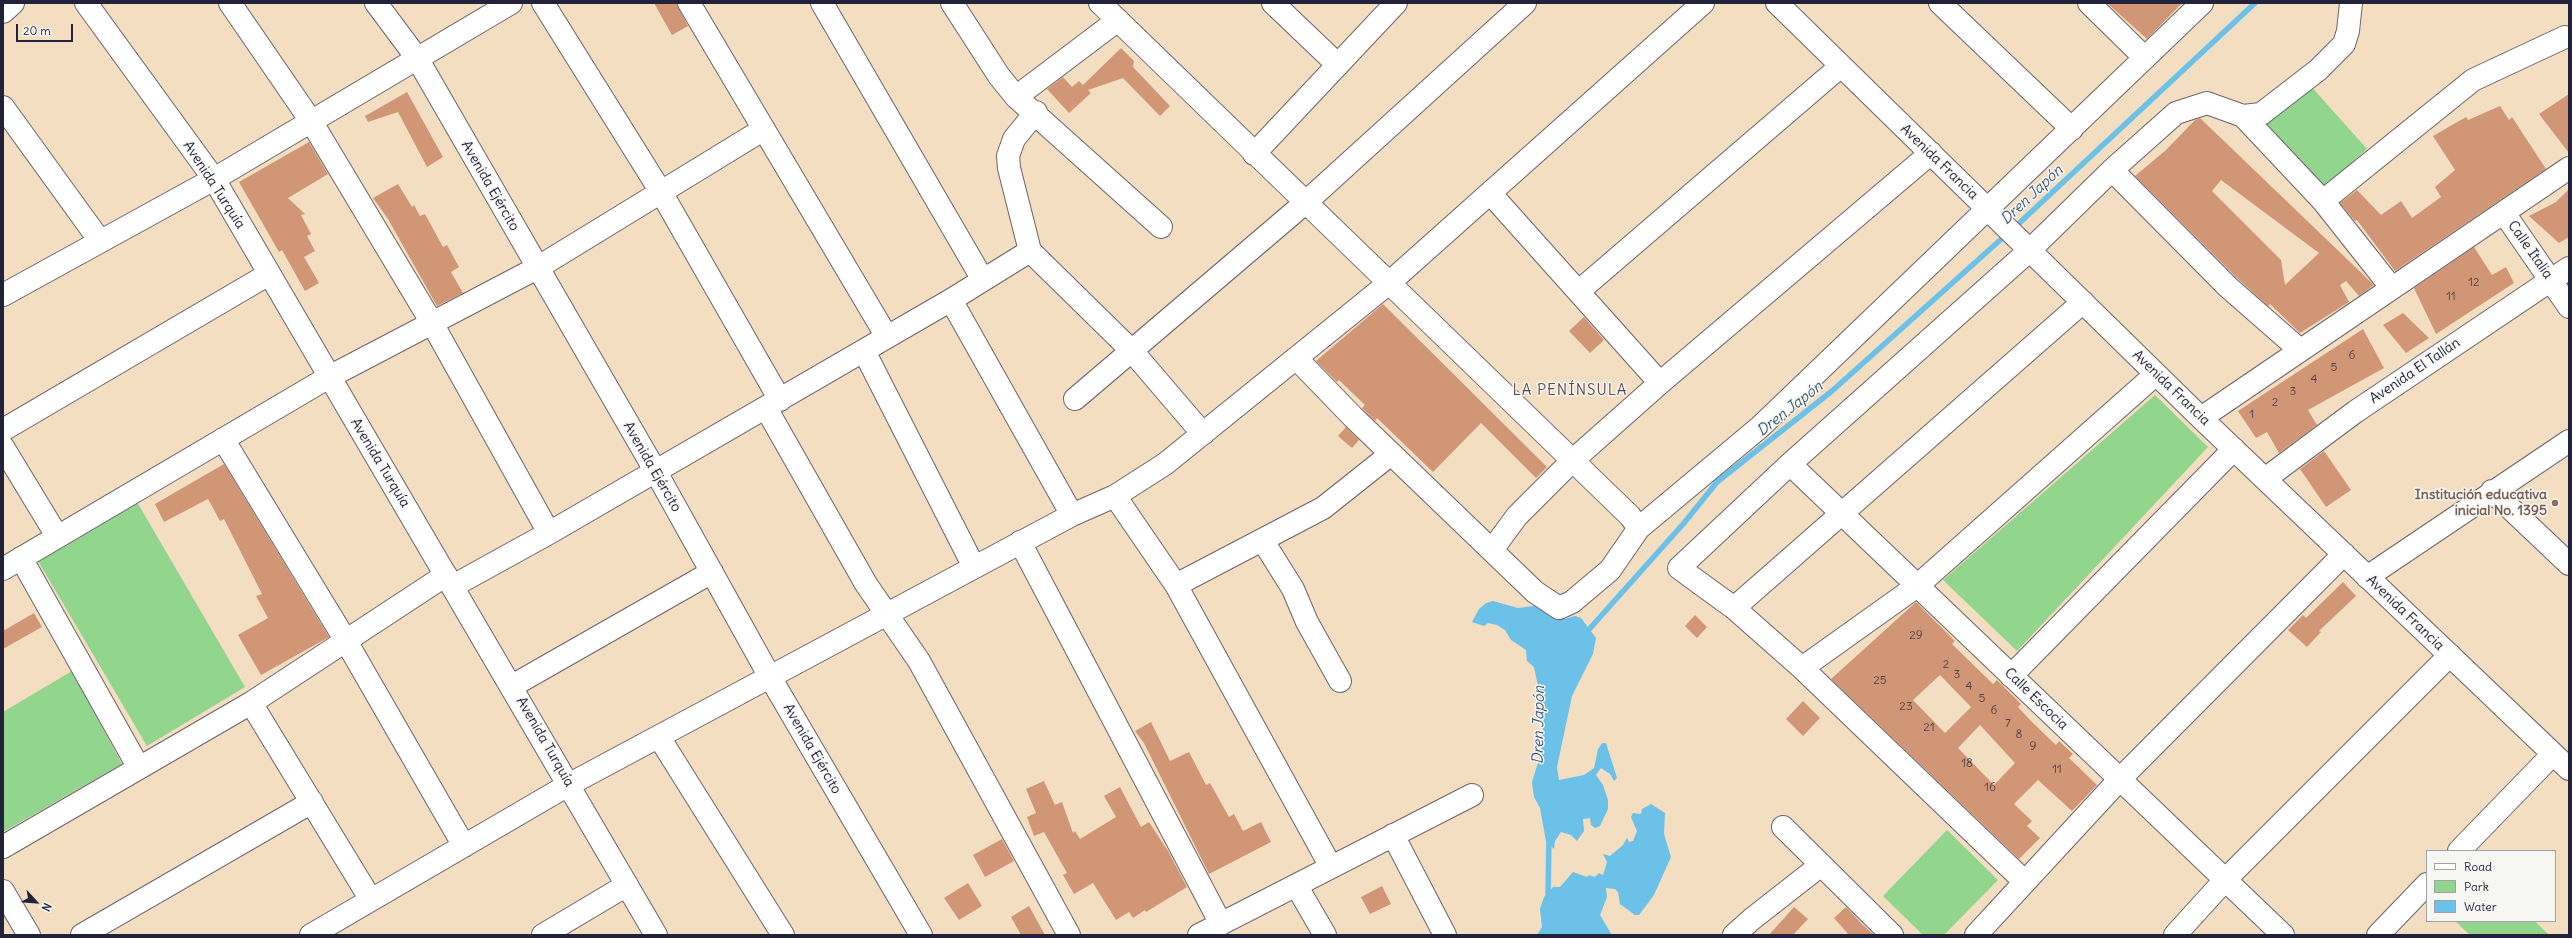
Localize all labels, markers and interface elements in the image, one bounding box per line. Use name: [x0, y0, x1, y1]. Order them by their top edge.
scale bar: [18, 16, 75, 42]
text: 20 m: [23, 23, 51, 38]
street label: Avenida Francia: [1897, 121, 1981, 203]
street label: Avenida Turquía: [179, 138, 249, 232]
street label: Avenida Ejército: [457, 138, 523, 234]
water label: Dren Japón: [1997, 162, 2067, 228]
street label: Calle Italia: [2504, 218, 2556, 282]
house number: 12: [2468, 276, 2480, 290]
house number: 11: [2446, 290, 2456, 304]
street label: Avenida El Tallán: [2367, 335, 2463, 407]
street label: Avenida Francia: [2129, 347, 2213, 429]
house number: 6: [2349, 349, 2355, 363]
house number: 5: [2331, 361, 2337, 375]
house number: 4: [2311, 373, 2317, 387]
water label: Dren Japón: [1754, 378, 1826, 440]
district label: LA PENÍNSULA: [1513, 382, 1627, 400]
house number: 3: [2290, 385, 2296, 399]
house number: 2: [2272, 396, 2278, 410]
house number: 1: [2250, 408, 2254, 422]
street label: Avenida Turquía: [347, 415, 413, 511]
street label: Avenida Ejército: [619, 419, 685, 515]
place label: Institución educativa inicial No. 1395: [2415, 487, 2547, 520]
marker: Institución educativa inicial No. 1395: [2550, 498, 2560, 508]
street label: Avenida Francia: [2363, 572, 2447, 654]
house number: 29: [1909, 629, 1923, 643]
house number: 2: [1943, 658, 1949, 672]
street label: Calle Escocia: [2001, 664, 2071, 734]
house number: 3: [1954, 668, 1960, 682]
house number: 25: [1873, 674, 1887, 688]
house number: 4: [1966, 680, 1972, 694]
water label: Dren Japón: [1529, 686, 1549, 764]
house number: 5: [1979, 692, 1985, 706]
street label: Avenida Turquía: [512, 694, 578, 790]
house number: 23: [1899, 700, 1913, 714]
street label: Avenida Ejército: [779, 701, 845, 797]
house number: 6: [1991, 704, 1997, 718]
house number: 7: [2005, 717, 2011, 731]
house number: 21: [1923, 721, 1935, 735]
house number: 8: [2016, 728, 2022, 742]
house number: 9: [2030, 740, 2036, 754]
house number: 18: [1961, 757, 1973, 771]
house number: 11: [2052, 763, 2062, 777]
house number: 16: [1984, 781, 1996, 795]
legend: [2426, 850, 2556, 922]
text: Road: [2464, 859, 2492, 874]
text: Park: [2464, 879, 2489, 894]
north arrow: [16, 882, 56, 922]
text: Water: [2464, 899, 2497, 914]
text: N: [39, 901, 55, 914]

